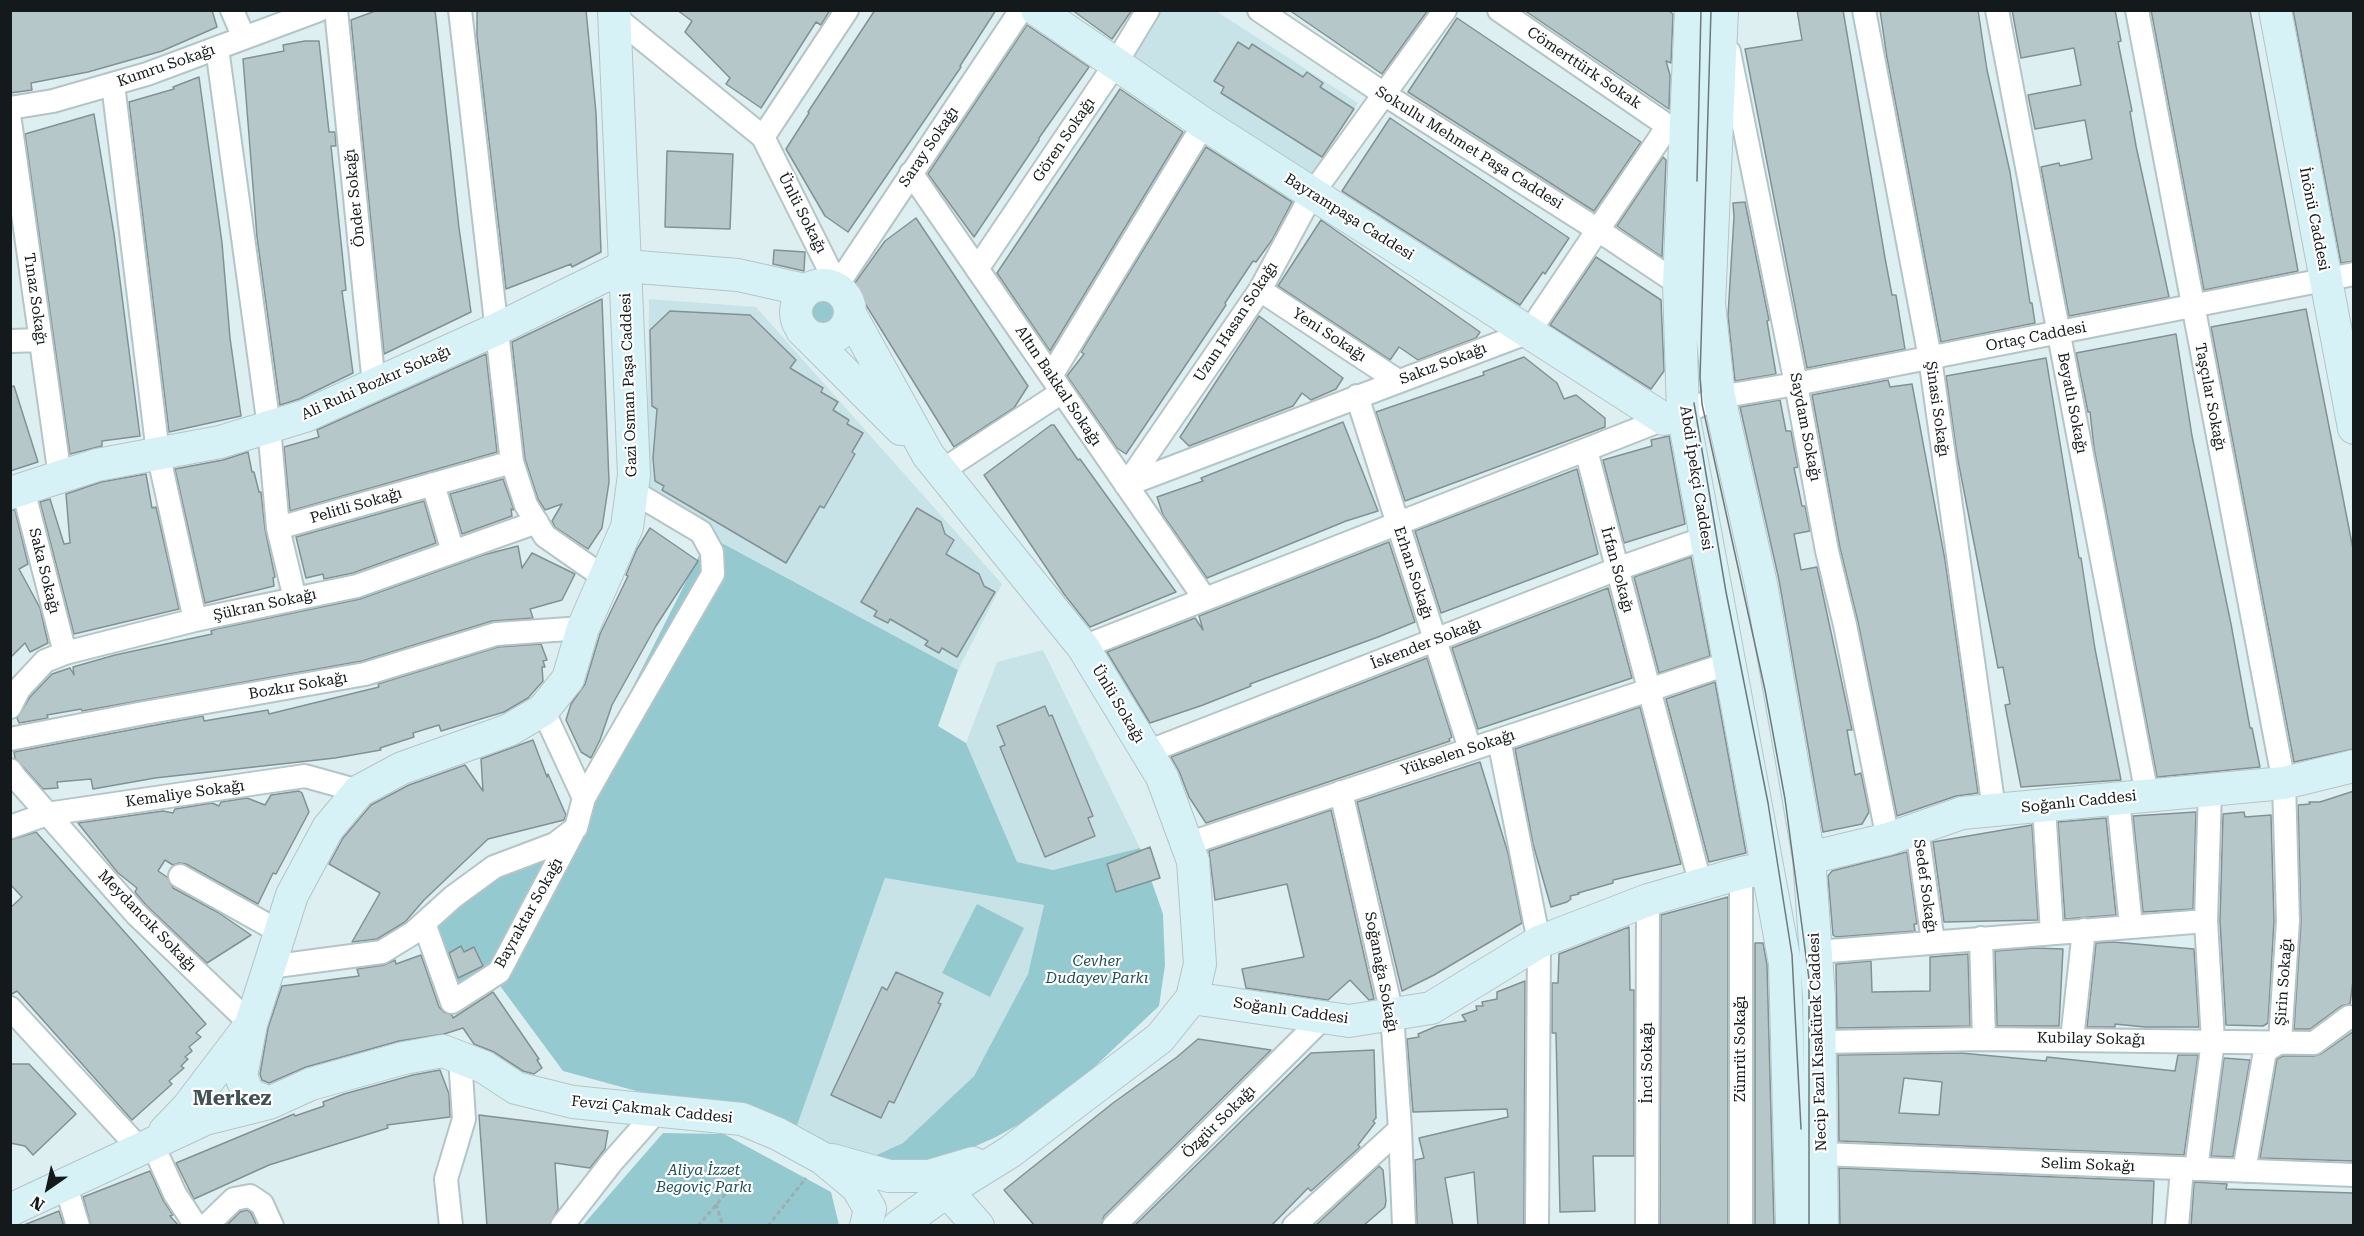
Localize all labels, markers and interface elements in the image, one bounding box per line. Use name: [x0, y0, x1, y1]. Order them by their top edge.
street label: Cömerttürk Sokak: [1523, 23, 1645, 113]
street label: Kumru Sokağı: [115, 41, 217, 91]
street label: Sokullu Mehmet Paşa Caddesi: [1372, 83, 1566, 213]
street label: Gören Sokağı: [1029, 94, 1099, 186]
street label: Saray Sokağı: [895, 103, 963, 191]
street label: Önder Sokağı: [341, 148, 369, 248]
street label: İnönü Caddesi: [2295, 166, 2333, 272]
street label: Ünlü Sokağı: [774, 170, 830, 256]
street label: Bayrampaşa Caddesi: [1281, 170, 1417, 264]
street label: Tınaz Sokağı: [20, 252, 50, 346]
street label: Uzun Hasan Sokağı: [1190, 258, 1282, 386]
street label: Gazi Osman Paşa Caddesi: [617, 293, 641, 477]
street label: Yeni Sokağı: [1289, 304, 1369, 366]
street label: Ortaç Caddesi: [1984, 318, 2088, 356]
street label: Altın Bakkal Sokağı: [1011, 322, 1105, 450]
street label: Sakız Sokağı: [1397, 339, 1489, 389]
street label: Ali Ruhi Bozkır Sokağı: [299, 342, 453, 424]
street label: Taşçılar Sokağı: [2191, 342, 2229, 452]
street label: Beyatlı Sokağı: [2053, 351, 2091, 455]
street label: Şinasi Sokağı: [1921, 360, 1953, 458]
street label: Saydam Sokağı: [1786, 371, 1824, 483]
street label: Abdi İpekçi Caddesi: [1676, 404, 1716, 552]
street label: Pelitli Sokağı: [308, 484, 404, 528]
street label: Erhan Sokağı: [1390, 524, 1436, 622]
street label: İrfan Sokağı: [1597, 525, 1637, 615]
street label: Saka Sokağı: [25, 526, 63, 616]
street label: Şükran Sokağı: [212, 585, 318, 625]
street label: İskender Sokağı: [1368, 615, 1484, 673]
street label: Ünlü Sokağı: [1088, 662, 1148, 746]
street label: Bozkır Sokağı: [247, 668, 349, 704]
street label: Yükselen Sokağı: [1399, 726, 1517, 780]
street label: Kemaliye Sokağı: [124, 777, 246, 811]
street label: Soğanlı Caddesi: [2020, 787, 2138, 817]
street label: Sedef Sokağı: [1910, 838, 1940, 934]
street label: Bayraktar Sokağı: [491, 855, 567, 971]
street label: Meydancık Sokağı: [94, 867, 200, 975]
street label: Soğanağa Sokağı: [1360, 910, 1402, 1034]
street label: Necip Fazıl Kısakürek Caddesi: [1805, 932, 1831, 1152]
street label: Şirin Sokağı: [2272, 938, 2296, 1026]
park label: Cevher Dudayev Parkı: [1046, 953, 1148, 988]
street label: Soğanlı Caddesi: [1232, 994, 1350, 1028]
street label: Zümrüt Sokağı: [1732, 996, 1750, 1102]
street label: İnci Sokağı: [1639, 1022, 1657, 1104]
street label: Kubilay Sokağı: [2037, 1029, 2145, 1049]
street label: Özgür Sokağı: [1179, 1082, 1259, 1162]
district label: Merkez: [193, 1086, 271, 1112]
street label: Fevzi Çakmak Caddesi: [570, 1093, 734, 1127]
street label: Selim Sokağı: [2041, 1154, 2135, 1176]
north arrow: [18, 1158, 78, 1218]
park label: Aliya İzzet Begoviç Parkı: [656, 1162, 752, 1197]
text: N: [27, 1192, 48, 1215]

